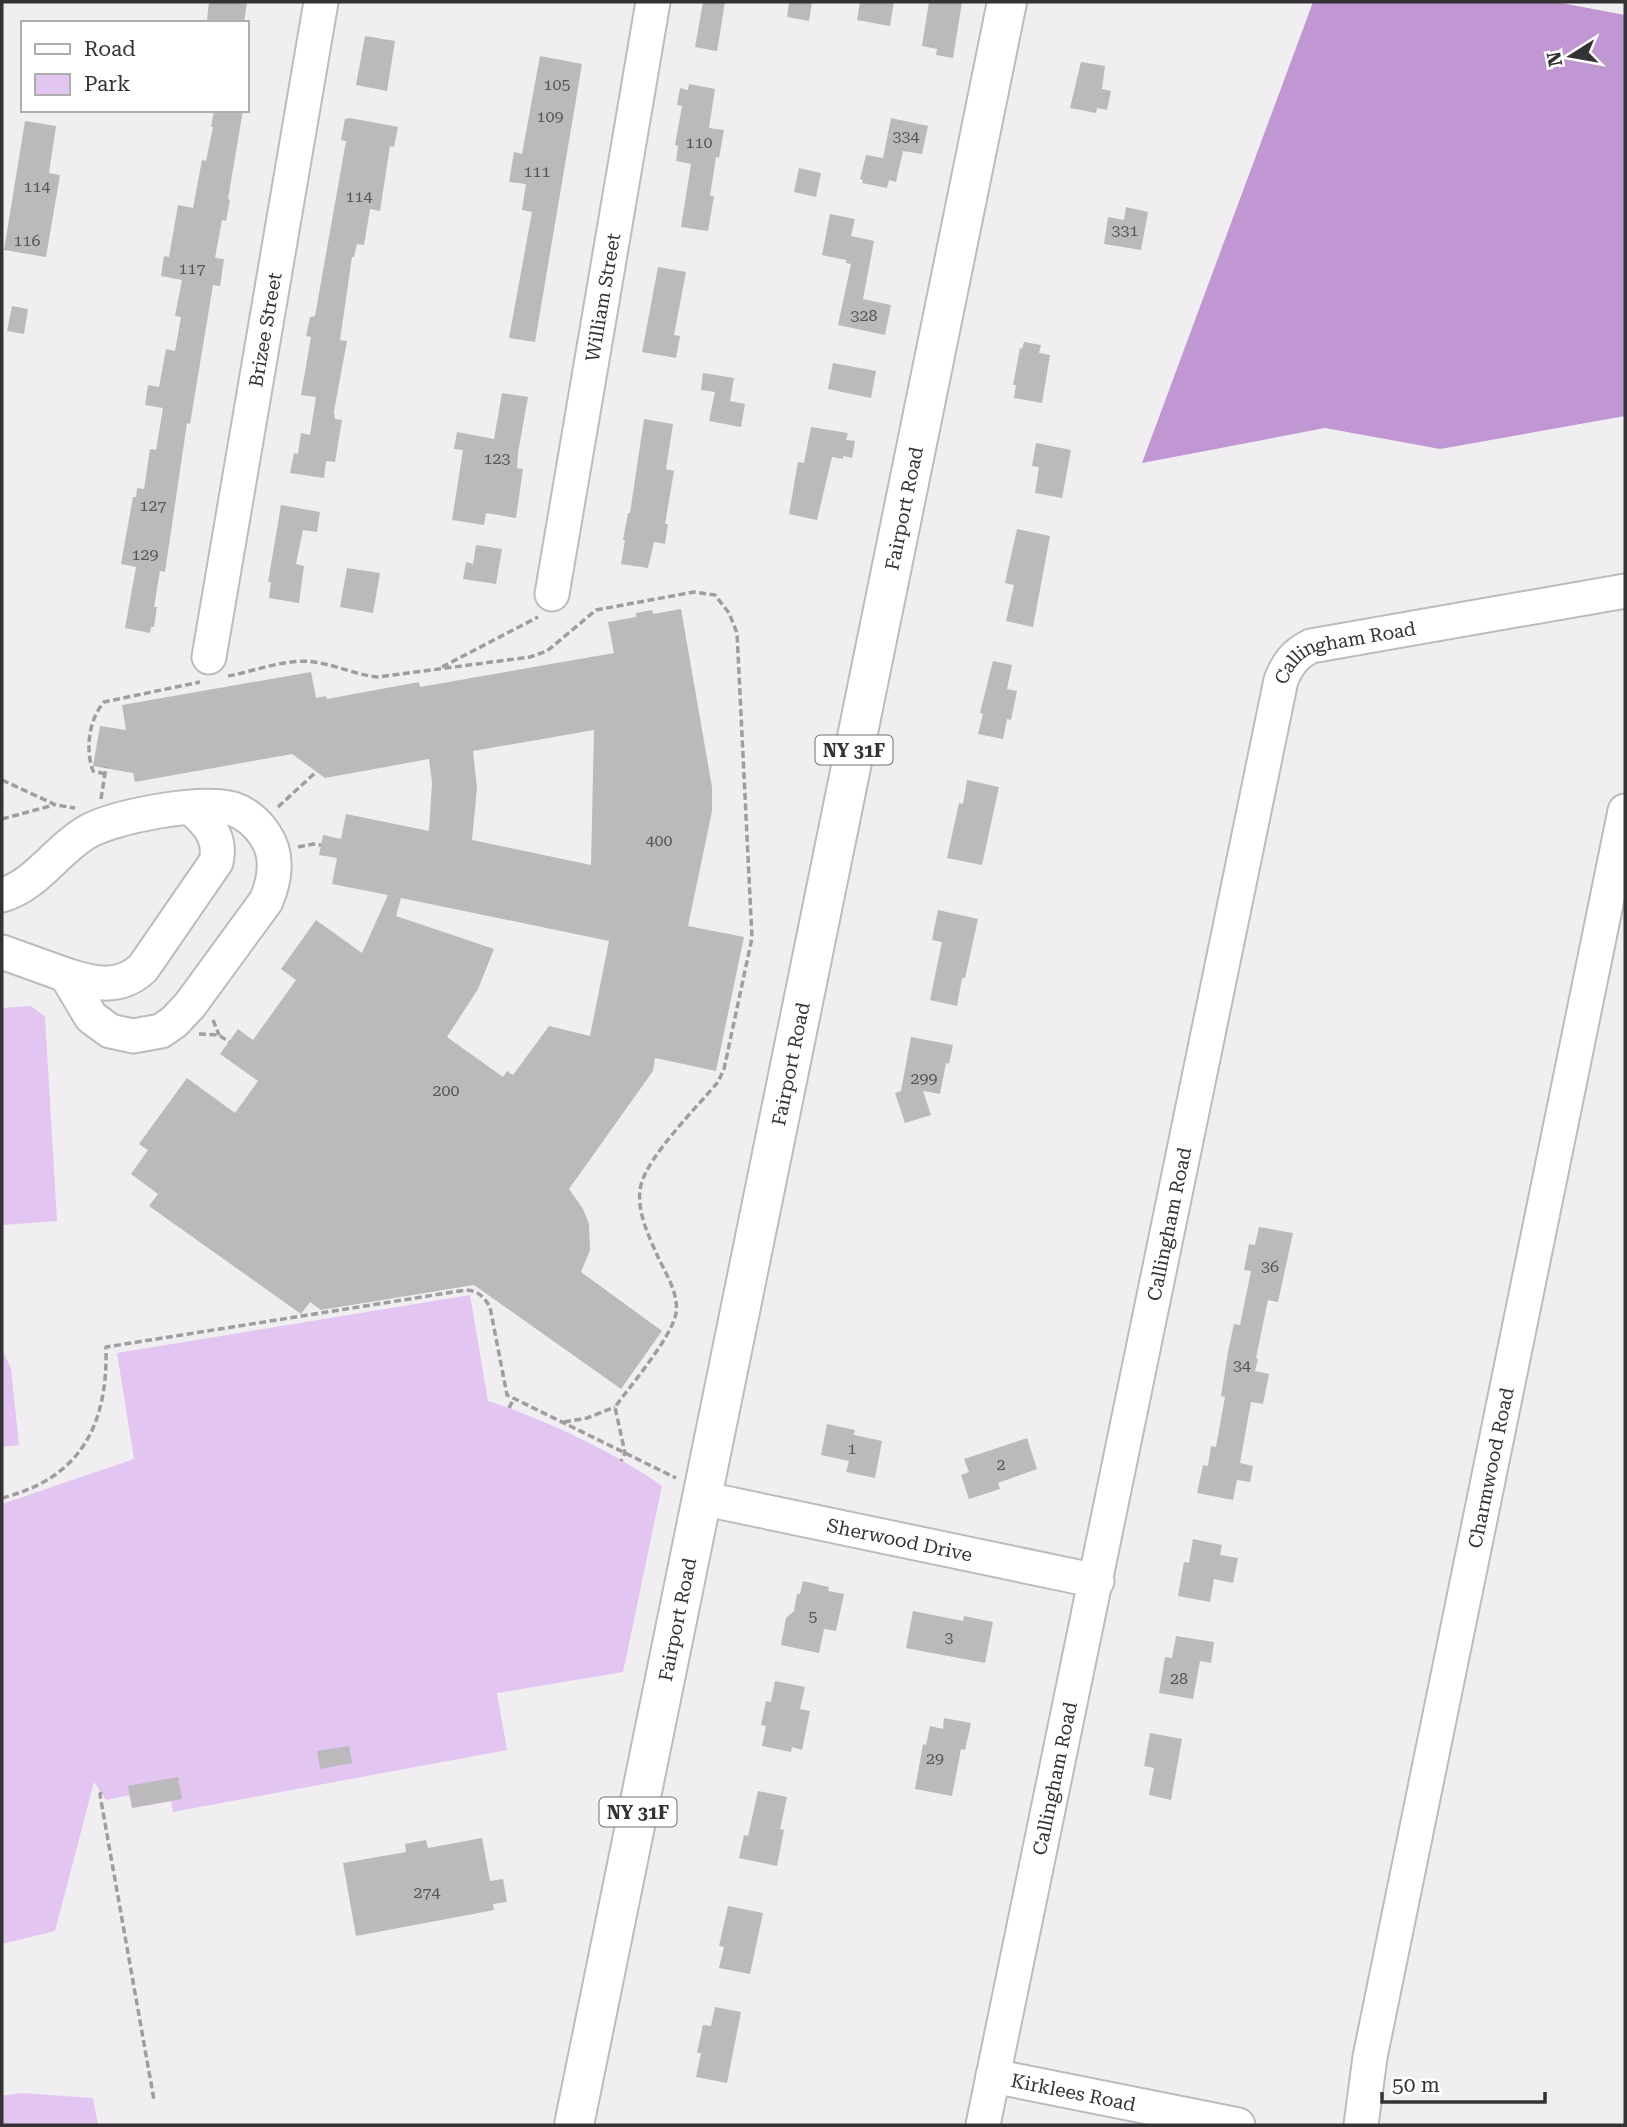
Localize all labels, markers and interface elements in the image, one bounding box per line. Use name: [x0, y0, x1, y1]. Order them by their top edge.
legend: [21, 21, 248, 112]
north arrow: [1536, 21, 1606, 91]
text: Road: [84, 37, 136, 61]
text: N: [1542, 49, 1567, 69]
text: Park: [84, 72, 130, 96]
house number: 105: [544, 75, 570, 94]
house number: 109: [537, 107, 563, 126]
house number: 334: [893, 127, 919, 146]
house number: 110: [686, 133, 712, 152]
house number: 111: [524, 162, 550, 181]
house number: 114: [24, 177, 50, 196]
house number: 114: [346, 187, 372, 206]
house number: 331: [1112, 221, 1138, 240]
house number: 116: [14, 231, 40, 250]
street label: William Street: [580, 231, 625, 363]
house number: 117: [179, 259, 205, 278]
street label: Brizee Street: [244, 271, 286, 389]
house number: 328: [851, 306, 877, 325]
street label: Fairport Road: [880, 445, 928, 572]
house number: 123: [484, 449, 510, 468]
house number: 127: [140, 496, 166, 515]
house number: 129: [132, 545, 158, 564]
street label: Callingham Road: [1269, 616, 1418, 688]
road number: NY 31F: [816, 736, 892, 764]
house number: 400: [646, 831, 672, 850]
street label: Fairport Road: [767, 1000, 814, 1128]
house number: 299: [911, 1069, 937, 1088]
house number: 200: [433, 1081, 459, 1100]
street label: Callingham Road: [1142, 1145, 1196, 1303]
house number: 36: [1261, 1257, 1279, 1276]
house number: 34: [1233, 1356, 1251, 1375]
street label: Charmwood Road: [1463, 1385, 1518, 1550]
house number: 1: [848, 1439, 857, 1458]
house number: 2: [997, 1455, 1006, 1474]
street label: Sherwood Drive: [825, 1513, 975, 1566]
street label: Fairport Road: [653, 1556, 701, 1683]
house number: 5: [809, 1607, 818, 1626]
house number: 3: [945, 1628, 954, 1647]
house number: 28: [1170, 1669, 1188, 1688]
street label: Callingham Road: [1027, 1699, 1082, 1857]
house number: 29: [926, 1749, 944, 1768]
road number: NY 31F: [600, 1798, 676, 1826]
house number: 274: [414, 1883, 440, 1902]
scale bar: [1382, 2060, 1545, 2104]
street label: Kirklees Road: [1009, 2068, 1138, 2116]
text: 50 m: [1392, 2073, 1440, 2097]

